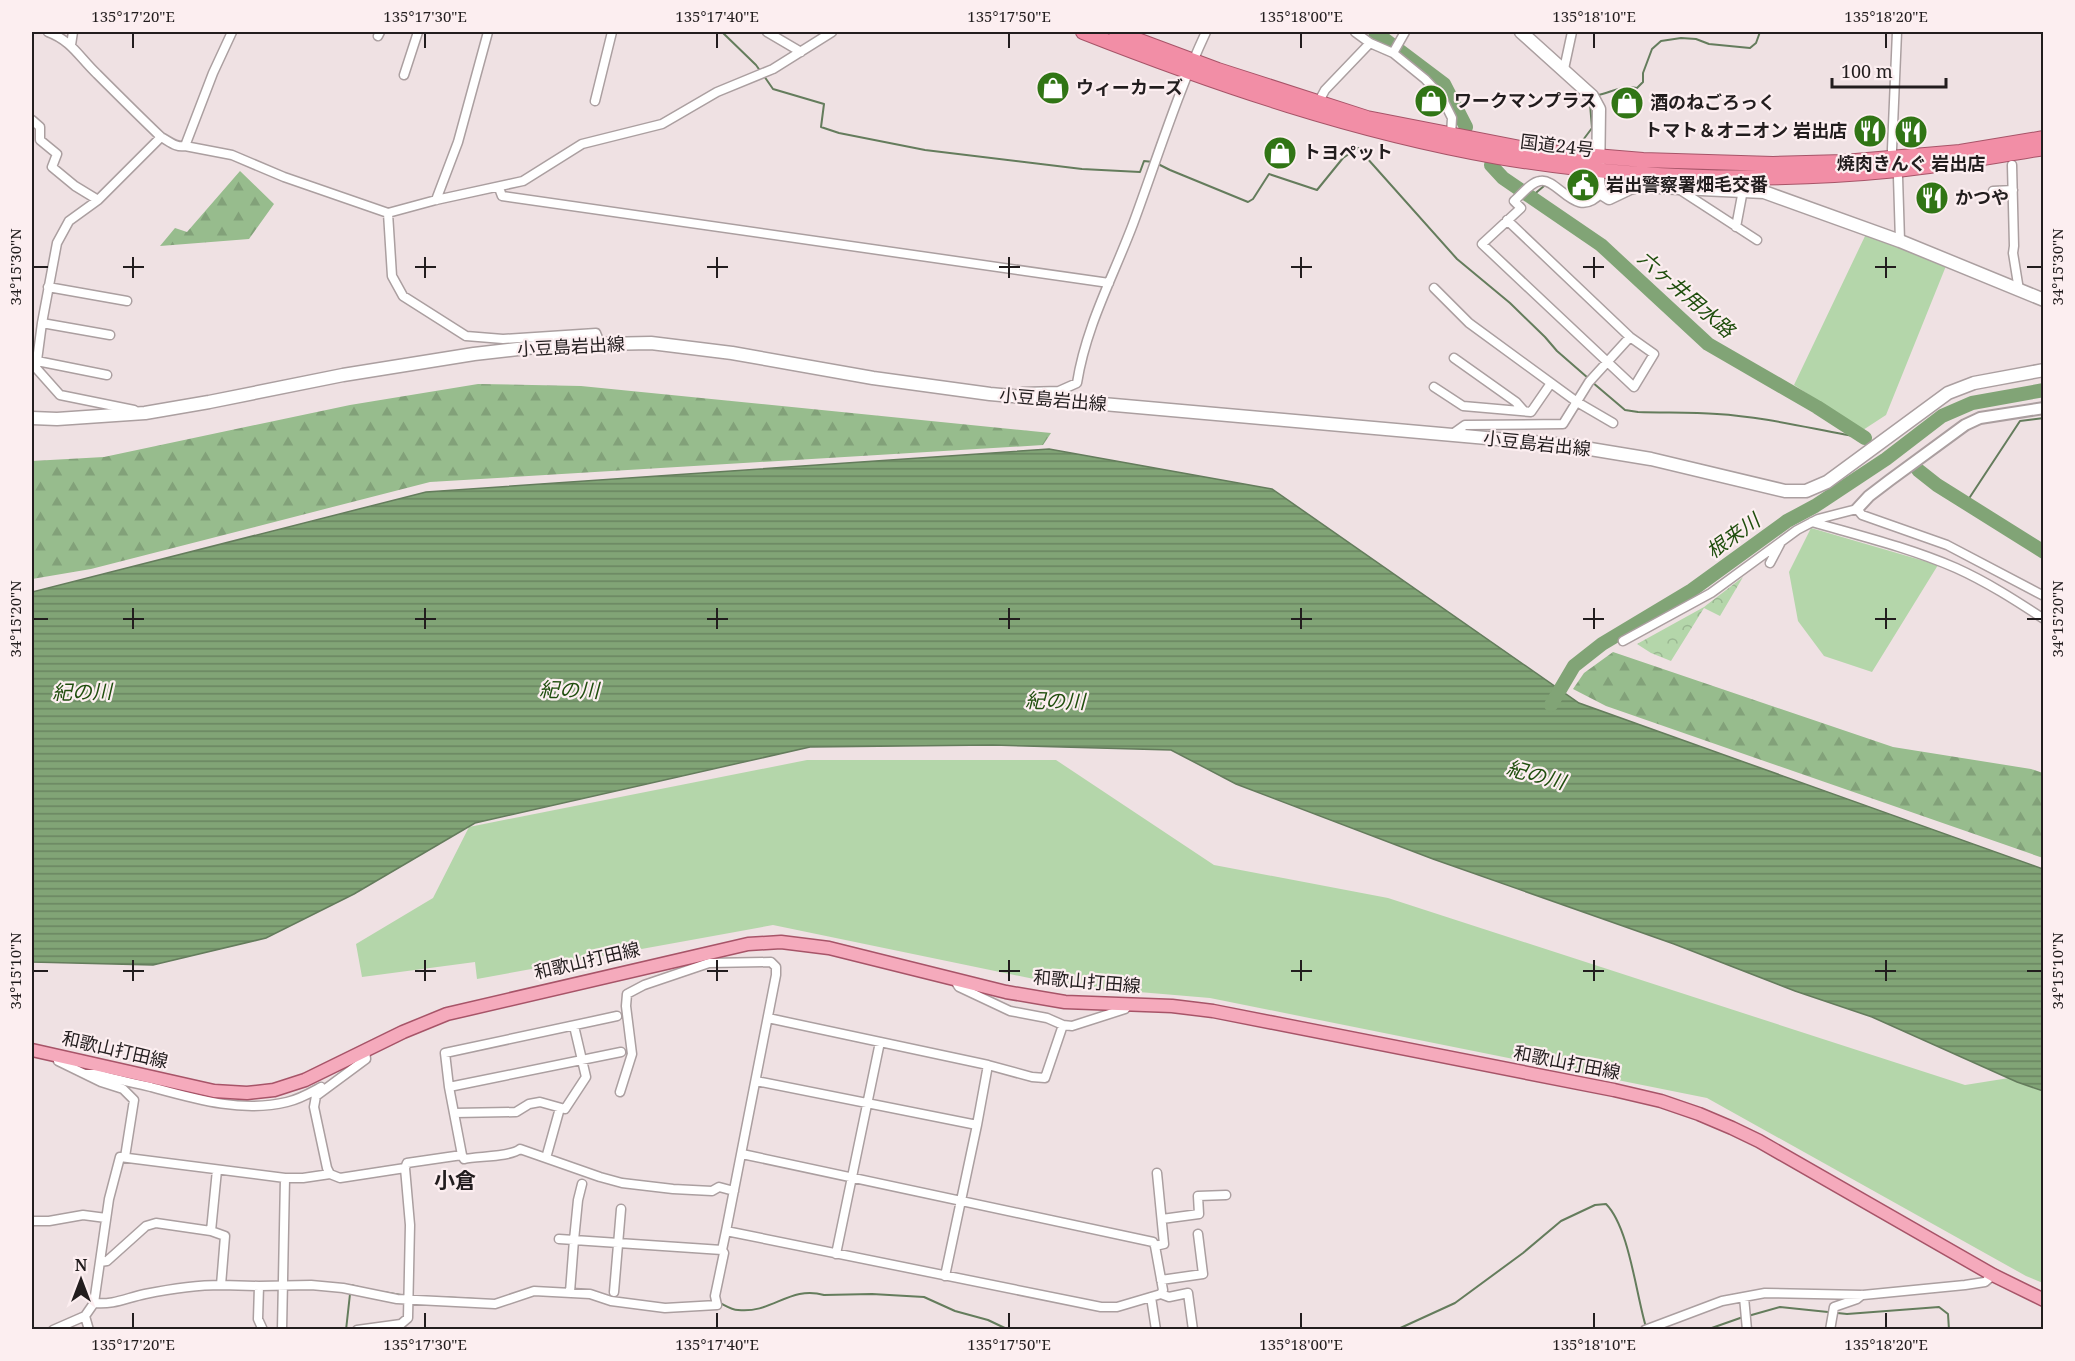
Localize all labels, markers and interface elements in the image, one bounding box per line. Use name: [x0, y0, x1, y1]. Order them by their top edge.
text: 135°17'20"E: [91, 6, 175, 26]
text: 135°17'30"E: [383, 6, 467, 26]
text: 135°17'40"E: [675, 6, 759, 26]
text: 135°17'50"E: [967, 6, 1051, 26]
text: 135°18'00"E: [1259, 6, 1343, 26]
text: 135°18'10"E: [1552, 6, 1636, 26]
text: 135°18'20"E: [1844, 6, 1928, 26]
scale bar: [1832, 51, 1946, 89]
text: 100 m: [1841, 59, 1893, 83]
shop icon: ウィーカーズ: [1035, 70, 1071, 106]
place label: ウィーカーズ: [1076, 75, 1183, 99]
shop icon: ワークマンプラス: [1413, 83, 1449, 119]
shop icon: 酒のねごろっく: [1609, 85, 1645, 121]
place label: ワークマンプラス: [1454, 88, 1597, 112]
place label: 酒のねごろっく: [1650, 90, 1776, 114]
restaurant icon: トマト＆オニオン 岩出店: [1852, 113, 1888, 149]
restaurant icon: 焼肉きんぐ 岩出店: [1893, 114, 1929, 150]
place label: トマト＆オニオン 岩出店: [1644, 118, 1847, 142]
street label: 国道24号: [1519, 129, 1595, 161]
shop icon: トヨペット: [1262, 135, 1298, 171]
place label: トヨペット: [1303, 140, 1393, 164]
place label: 焼肉きんぐ 岩出店: [1837, 151, 1985, 175]
public building icon: 岩出警察署畑毛交番: [1565, 167, 1601, 203]
place label: 岩出警察署畑毛交番: [1606, 172, 1768, 196]
restaurant icon: かつや: [1914, 180, 1950, 216]
place label: かつや: [1955, 185, 2009, 209]
text: 34°15'30"N: [5, 228, 25, 306]
text: 34°15'30"N: [2047, 228, 2067, 306]
water label: 六ヶ井用水路: [1632, 244, 1742, 344]
street label: 小豆島岩出線: [516, 331, 626, 361]
street label: 小豆島岩出線: [998, 382, 1108, 416]
street label: 小豆島岩出線: [1482, 425, 1592, 461]
water label: 根来川: [1701, 506, 1767, 564]
text: 34°15'20"N: [5, 580, 25, 658]
text: 34°15'20"N: [2047, 580, 2067, 658]
water label: 紀の川: [539, 675, 601, 704]
water label: 紀の川: [52, 677, 114, 706]
water label: 紀の川: [1025, 686, 1087, 715]
water label: 紀の川: [1504, 754, 1571, 796]
text: 34°15'10"N: [5, 932, 25, 1010]
text: 34°15'10"N: [2047, 932, 2067, 1010]
street label: 和歌山打田線: [531, 936, 642, 984]
street label: 和歌山打田線: [1032, 964, 1142, 998]
street label: 和歌山打田線: [60, 1025, 171, 1073]
street label: 和歌山打田線: [1512, 1040, 1622, 1084]
district label: 小倉: [434, 1166, 476, 1194]
north arrow: [51, 1250, 111, 1310]
text: N: [75, 1254, 88, 1276]
text: 135°17'20"E: [91, 1334, 175, 1354]
text: 135°17'30"E: [383, 1334, 467, 1354]
text: 135°17'40"E: [675, 1334, 759, 1354]
text: 135°17'50"E: [967, 1334, 1051, 1354]
text: 135°18'00"E: [1259, 1334, 1343, 1354]
text: 135°18'10"E: [1552, 1334, 1636, 1354]
text: 135°18'20"E: [1844, 1334, 1928, 1354]

